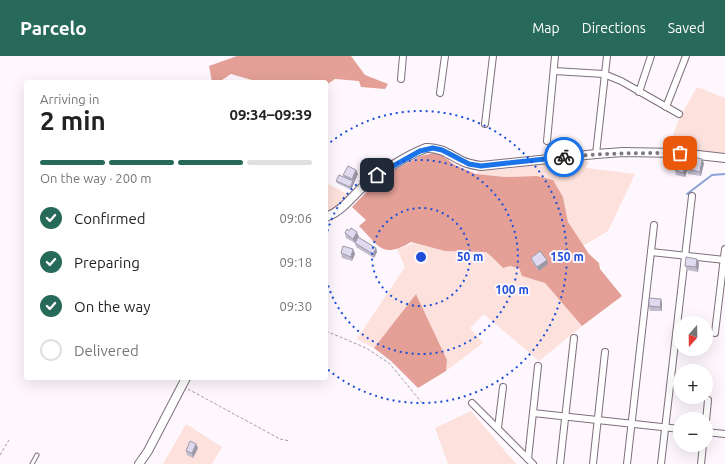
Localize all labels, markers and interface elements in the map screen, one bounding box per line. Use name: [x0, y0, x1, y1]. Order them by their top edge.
text: Parcelo: [20, 17, 87, 39]
text: Map: [532, 20, 560, 36]
text: Directions: [582, 20, 646, 36]
text: Saved: [668, 20, 705, 36]
text: Arriving in: [40, 92, 99, 106]
text: 2 min: [40, 106, 106, 135]
text: 09:34–09:39: [229, 106, 312, 123]
pin: [663, 136, 697, 170]
courier: [544, 137, 584, 177]
icon: bag: [669, 142, 691, 164]
icon: bike: [553, 146, 575, 168]
pin: [360, 158, 394, 192]
icon: home: [366, 164, 388, 186]
text: On the way · 200 m: [40, 171, 152, 185]
icon: check: [40, 207, 62, 229]
text: Confirmed: [74, 210, 146, 227]
text: 09:06: [279, 211, 312, 225]
centre of rings: [414, 250, 428, 264]
text: 50 m: [457, 250, 483, 263]
text: 150 m: [550, 250, 584, 263]
icon: check: [40, 251, 62, 273]
text: Preparing: [74, 254, 140, 271]
text: 09:18: [279, 255, 312, 269]
text: 100 m: [495, 283, 529, 296]
icon: check: [40, 295, 62, 317]
text: On the way: [74, 298, 150, 315]
text: 09:30: [279, 299, 312, 313]
north arrow: [673, 316, 713, 356]
map controls: [673, 316, 713, 452]
text: Delivered: [74, 342, 139, 359]
button: +: [673, 364, 713, 404]
button: −: [673, 412, 713, 452]

